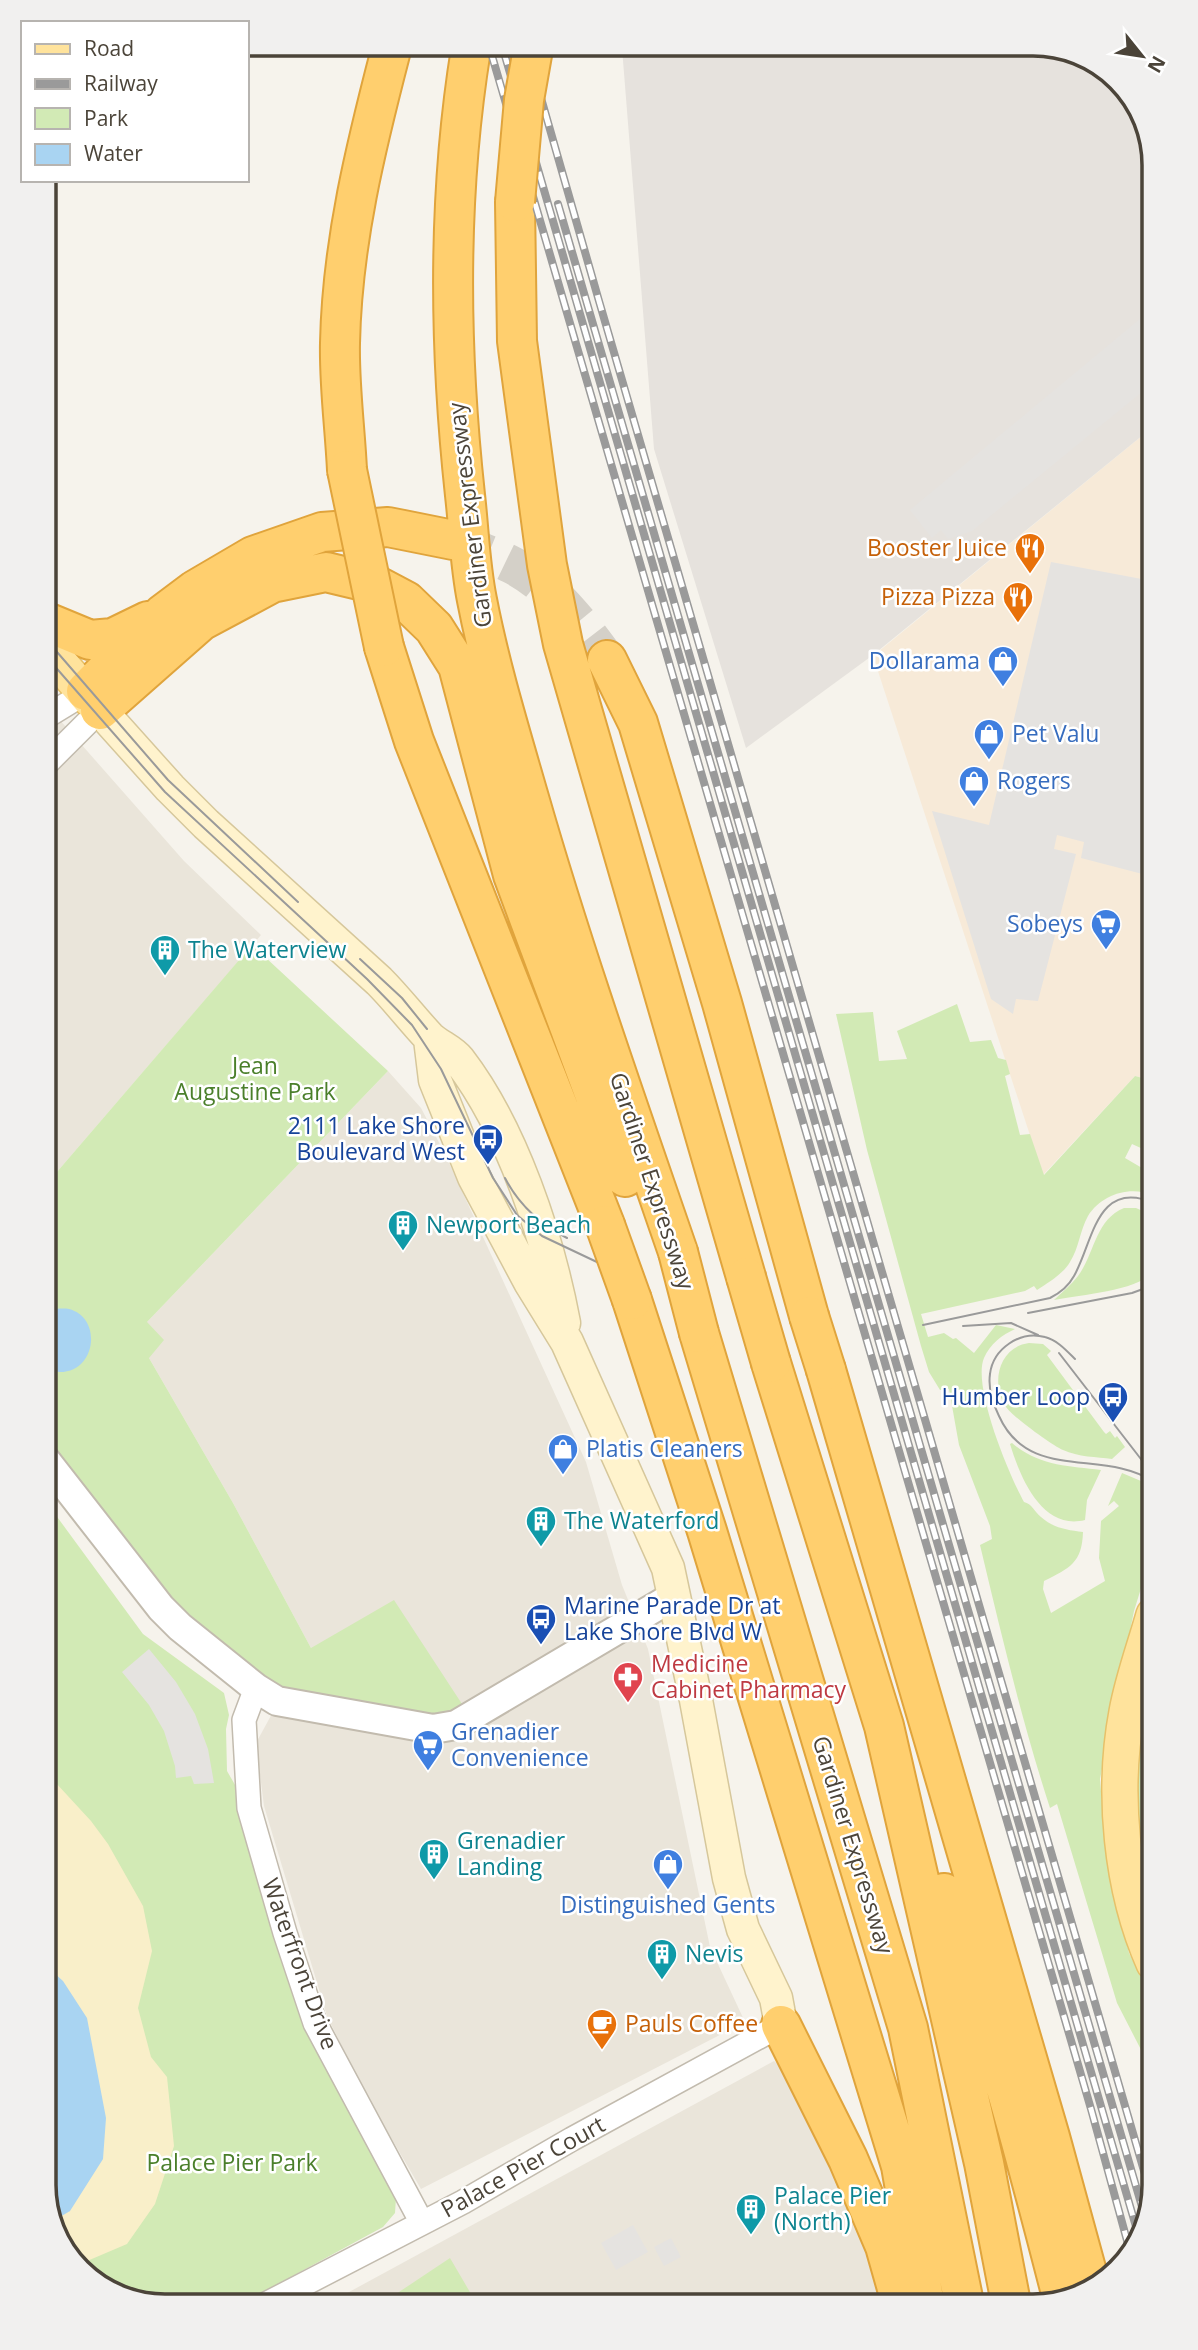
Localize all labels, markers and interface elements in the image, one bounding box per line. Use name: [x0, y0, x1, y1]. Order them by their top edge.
legend: [21, 21, 248, 182]
north arrow: [1107, 21, 1177, 91]
text: Road: [84, 34, 134, 62]
text: N: [1142, 51, 1172, 78]
text: Railway: [84, 69, 158, 97]
text: Park: [84, 104, 128, 132]
text: Water: [84, 139, 143, 167]
street label: Gardiner Expressway: [439, 400, 499, 629]
place label: Booster Juice: [867, 531, 1007, 563]
restaurant icon: Booster Juice: [1013, 531, 1047, 575]
place label: Pizza Pizza: [881, 580, 995, 612]
restaurant icon: Pizza Pizza: [1001, 580, 1035, 624]
place label: Dollarama: [869, 644, 980, 676]
shop icon: Dollarama: [986, 644, 1020, 688]
shop icon: Pet Valu: [972, 717, 1006, 761]
place label: Pet Valu: [1012, 717, 1099, 749]
shop icon: Rogers: [957, 764, 991, 808]
place label: Rogers: [997, 764, 1071, 796]
place label: Sobeys: [1007, 907, 1083, 939]
supermarket icon: Sobeys: [1089, 907, 1123, 951]
building icon: The Waterview: [148, 933, 182, 977]
place label: The Waterview: [188, 933, 346, 965]
park label: Jean Augustine Park: [174, 1049, 336, 1107]
street label: Gardiner Expressway: [603, 1068, 703, 1294]
place label: 2111 Lake Shore Boulevard West: [288, 1109, 465, 1167]
bus stop icon: 2111 Lake Shore Boulevard West: [471, 1122, 505, 1166]
building icon: Newport Beach: [386, 1208, 420, 1252]
place label: Newport Beach: [426, 1208, 591, 1240]
place label: Humber Loop: [942, 1380, 1090, 1412]
bus stop icon: Humber Loop: [1096, 1380, 1130, 1424]
shop icon: Platis Cleaners: [546, 1432, 580, 1476]
place label: Platis Cleaners: [586, 1432, 743, 1464]
building icon: The Waterford: [524, 1504, 558, 1548]
place label: The Waterford: [564, 1504, 719, 1536]
place label: Marine Parade Dr at Lake Shore Blvd W: [564, 1589, 780, 1647]
bus stop icon: Marine Parade Dr at Lake Shore Blvd W: [524, 1602, 558, 1646]
place label: Medicine Cabinet Pharmacy: [651, 1647, 847, 1705]
pharmacy icon: Medicine Cabinet Pharmacy: [611, 1660, 645, 1704]
place label: Grenadier Convenience: [451, 1715, 589, 1773]
supermarket icon: Grenadier Convenience: [411, 1728, 445, 1772]
street label: Gardiner Expressway: [806, 1732, 902, 1958]
place label: Grenadier Landing: [457, 1824, 566, 1882]
building icon: Grenadier Landing: [417, 1837, 451, 1881]
shop icon: Distinguished Gents: [651, 1847, 685, 1891]
street label: Waterfront Drive: [255, 1874, 347, 2054]
place label: Distinguished Gents: [561, 1888, 775, 1920]
building icon: Nevis: [645, 1937, 679, 1981]
place label: Nevis: [685, 1937, 744, 1969]
cafe icon: Pauls Coffee: [585, 2007, 619, 2051]
place label: Pauls Coffee: [625, 2007, 758, 2039]
street label: Palace Pier Court: [435, 2108, 610, 2224]
park label: Palace Pier Park: [146, 2146, 318, 2178]
place label: Palace Pier (North): [774, 2179, 892, 2237]
building icon: Palace Pier (North): [734, 2192, 768, 2236]

